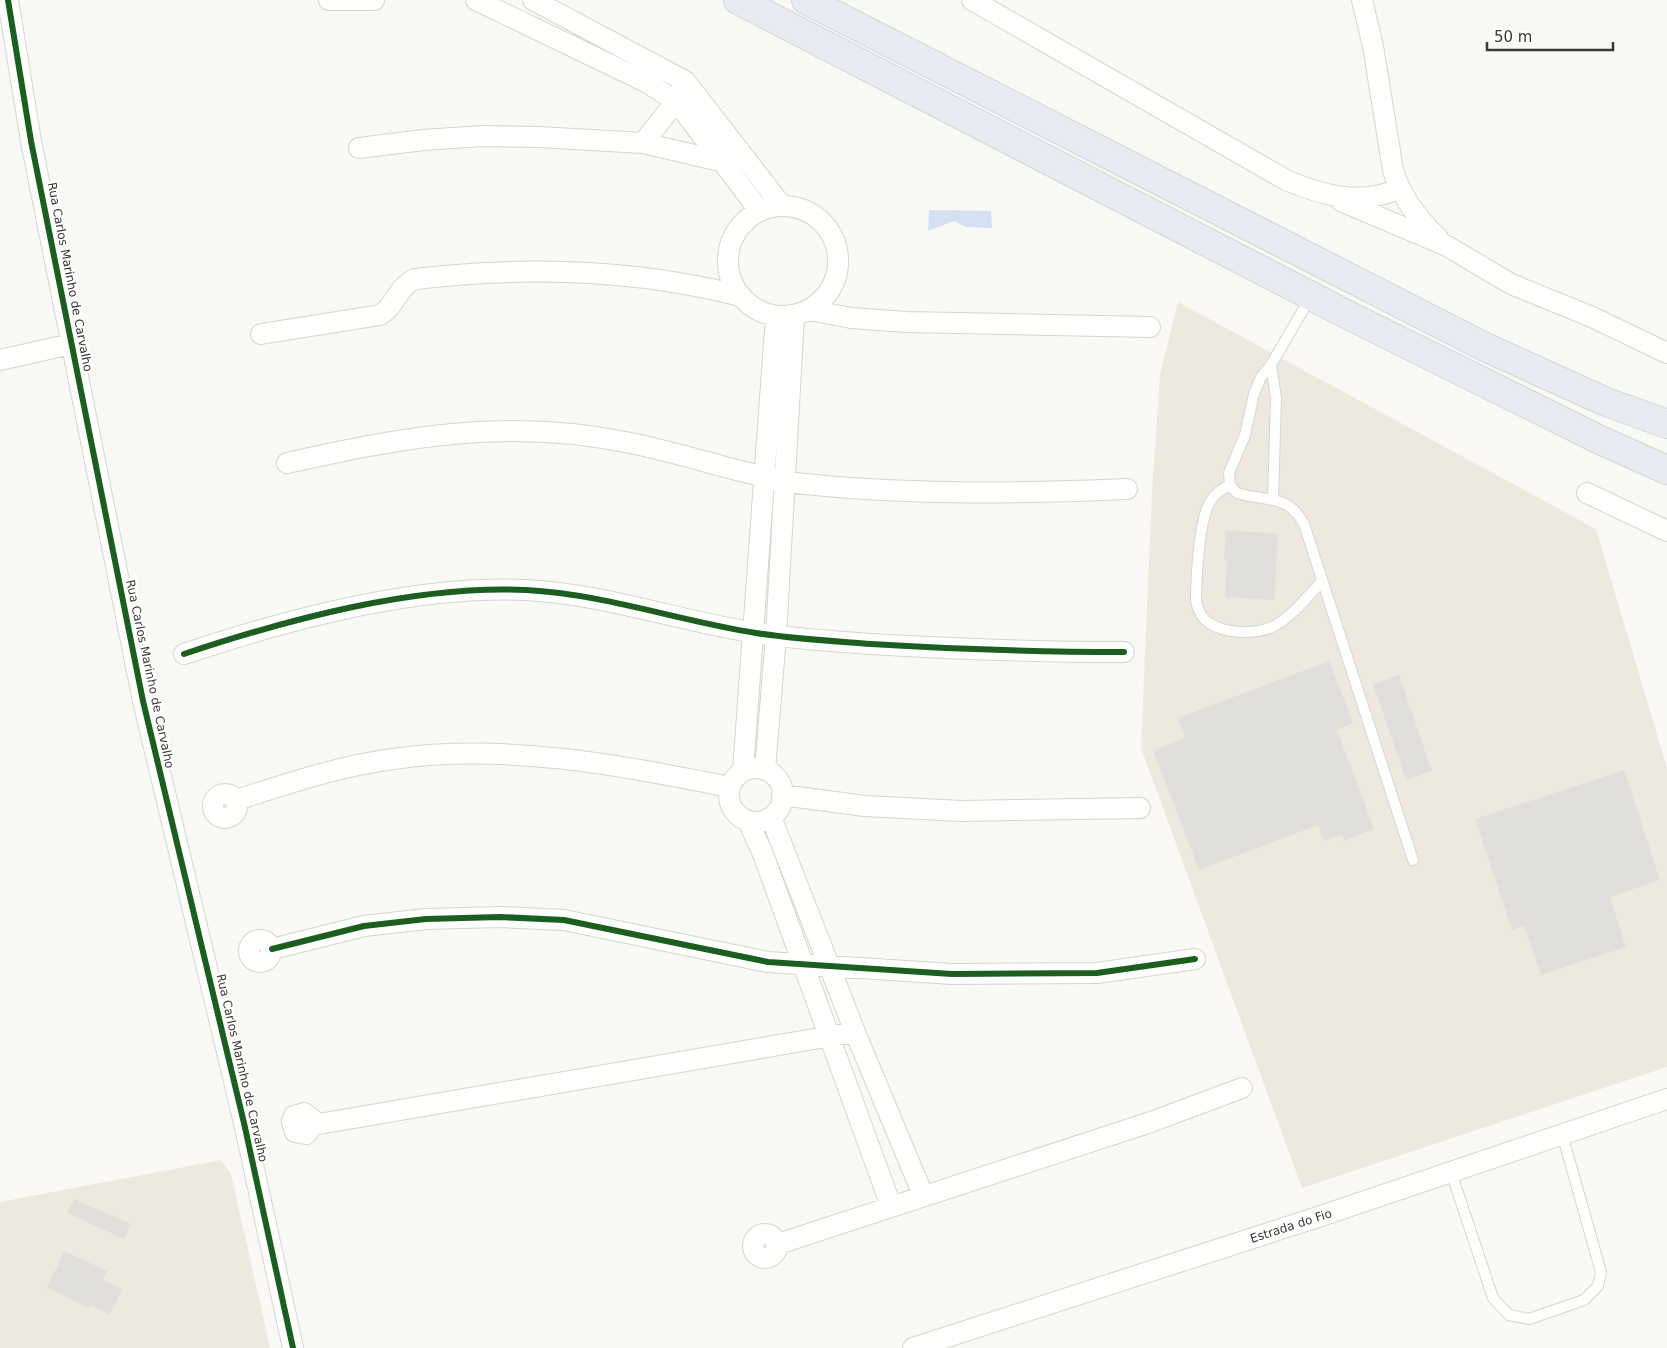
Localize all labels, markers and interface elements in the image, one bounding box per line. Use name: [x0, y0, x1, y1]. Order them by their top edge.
scale bar: [1487, 20, 1613, 52]
text: 50 m: [1494, 28, 1532, 46]
street label: Rua Carlos Marinho de Carvalho: [45, 181, 95, 373]
street label: Rua Carlos Marinho de Carvalho: [123, 578, 177, 770]
street label: Rua Carlos Marinho de Carvalho: [214, 973, 270, 1163]
street label: Estrada do Fio: [1248, 1206, 1334, 1246]

